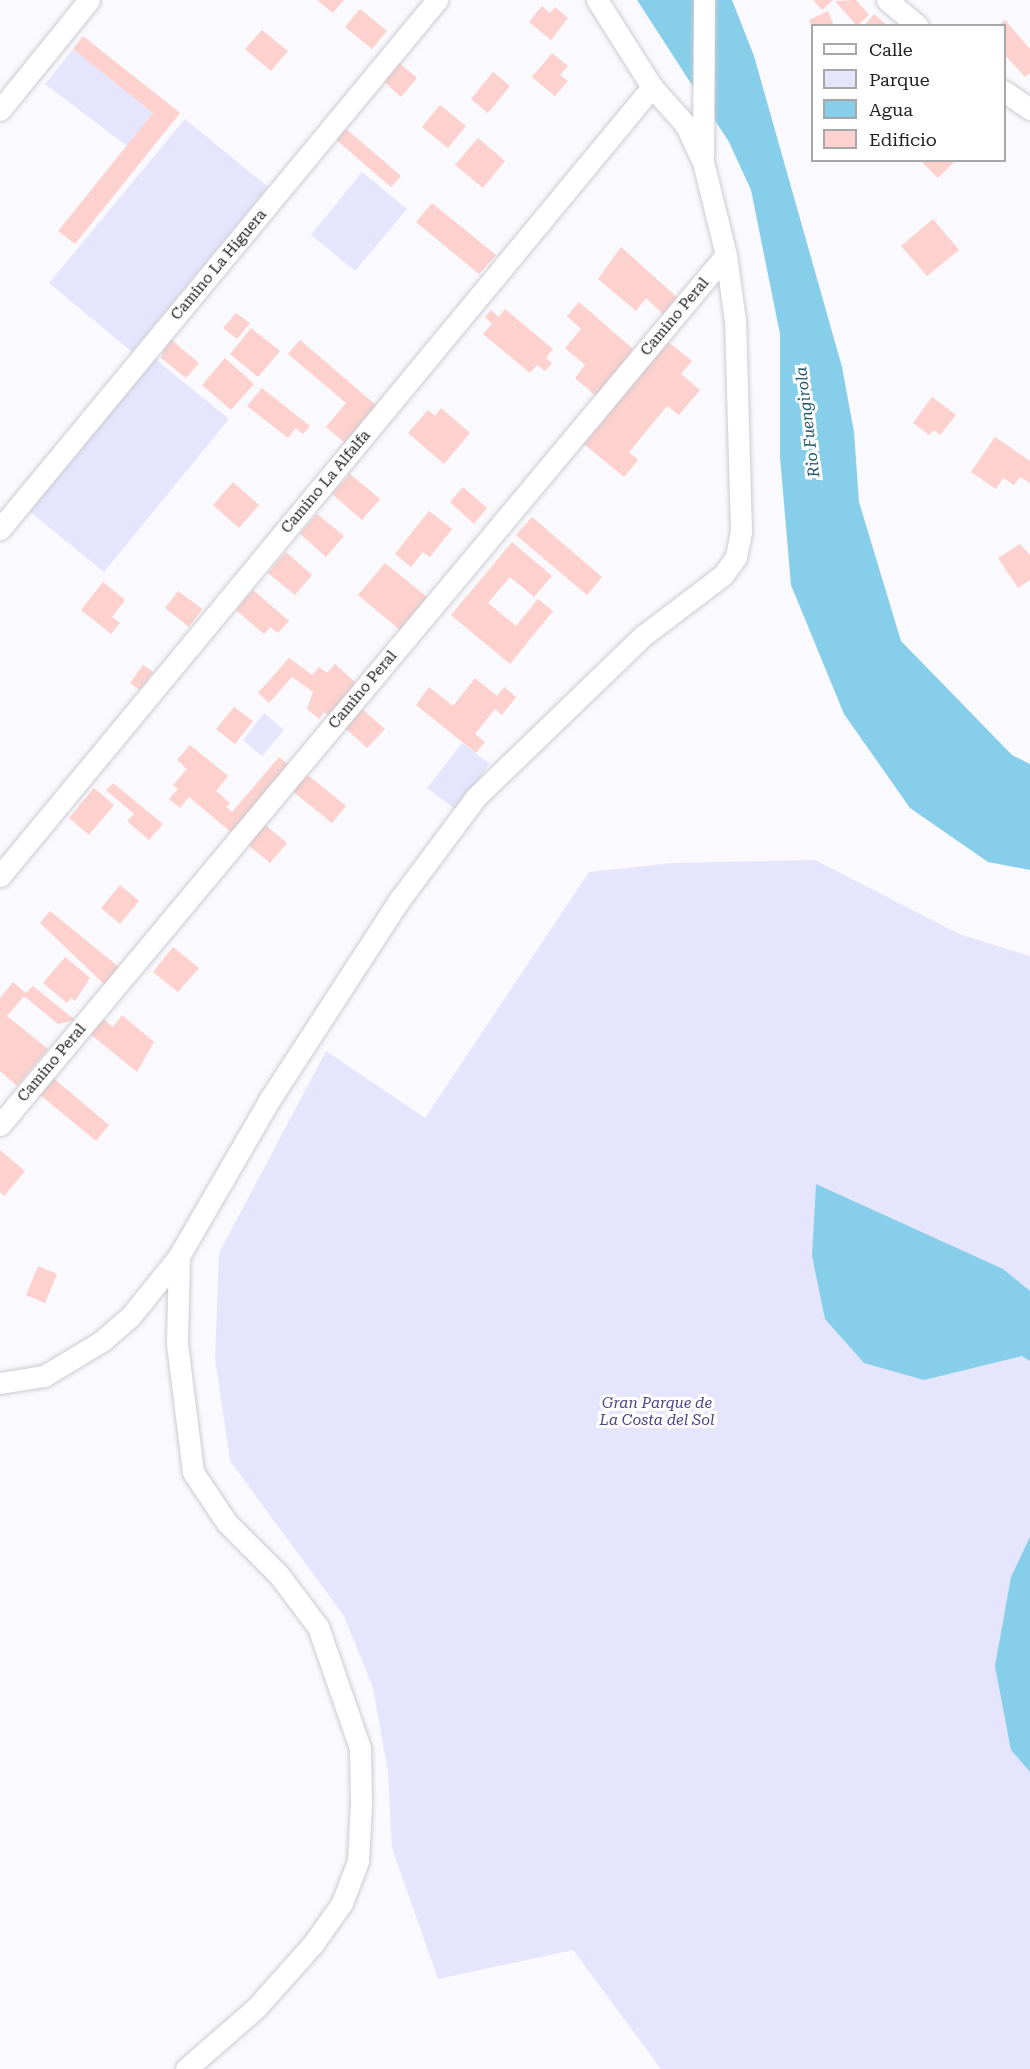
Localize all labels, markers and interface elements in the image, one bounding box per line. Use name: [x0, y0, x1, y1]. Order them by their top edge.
legend: [811, 24, 1006, 162]
text: Calle: [869, 39, 913, 60]
text: Parque: [869, 69, 930, 90]
text: Agua: [869, 99, 913, 120]
text: Edificio: [869, 129, 937, 150]
street label: Camino La Higuera: [167, 206, 271, 324]
street label: Camino Peral: [637, 274, 713, 360]
water label: Rio Fuengirola: [792, 366, 824, 478]
street label: Camino La Alfalfa: [278, 427, 374, 537]
street label: Camino Peral: [325, 647, 401, 733]
street label: Camino Peral: [14, 1020, 90, 1106]
park label: Gran Parque de La Costa del Sol: [600, 1394, 714, 1429]

